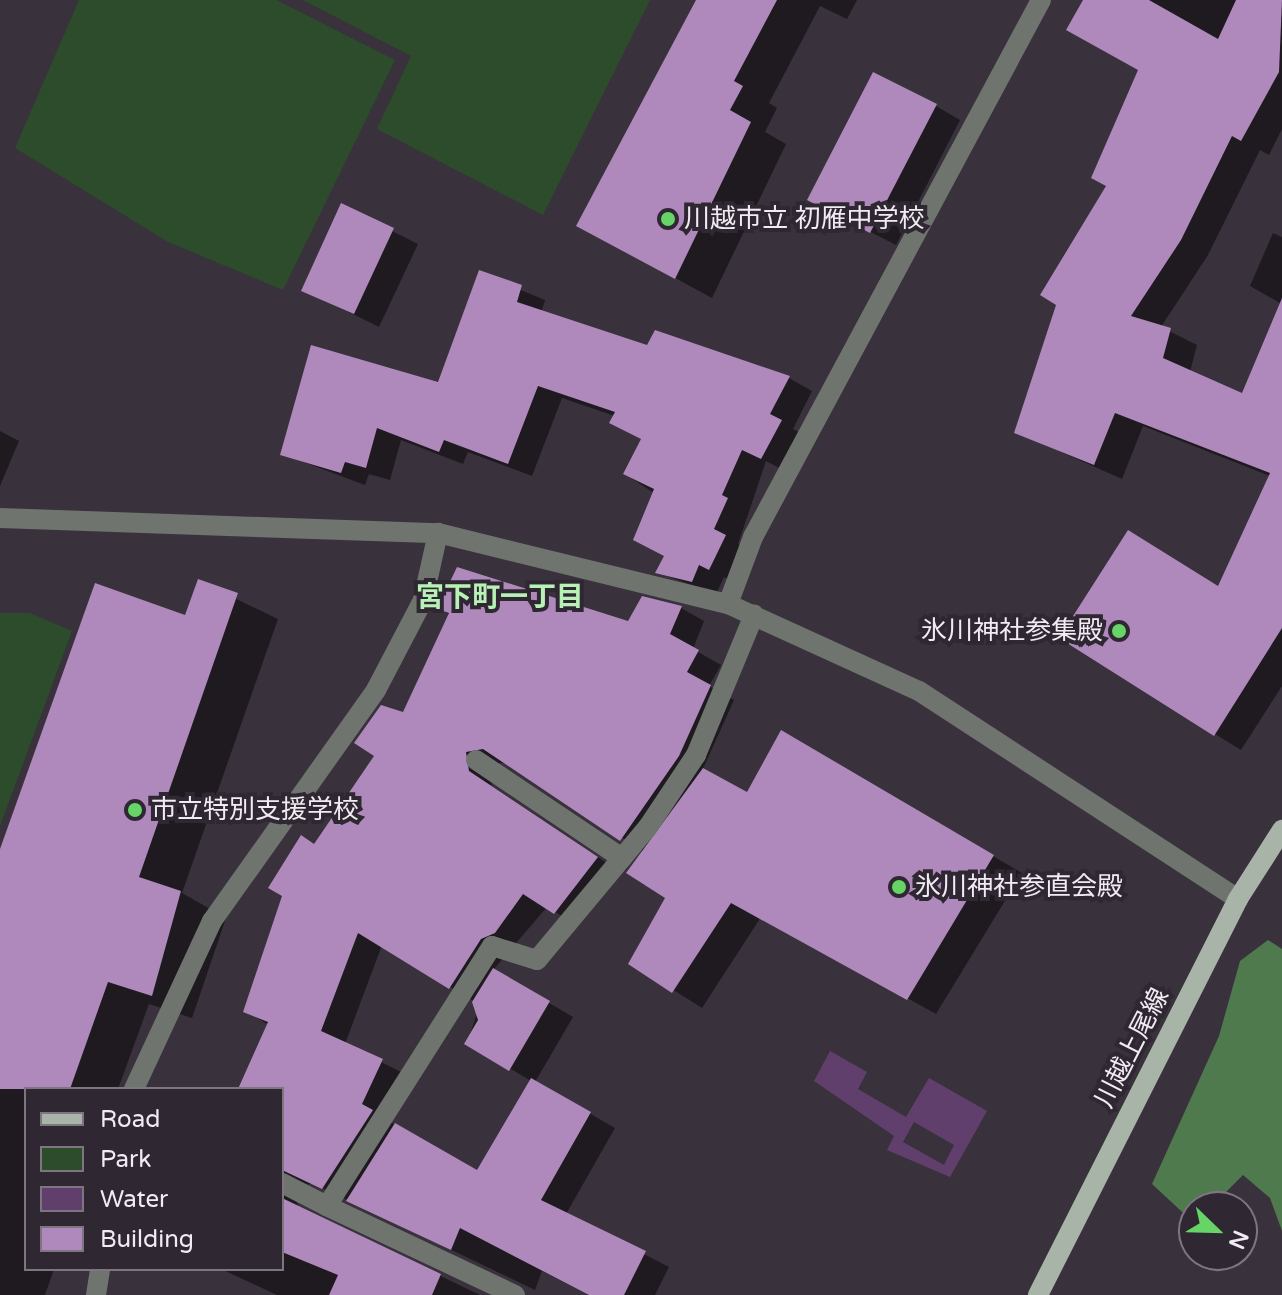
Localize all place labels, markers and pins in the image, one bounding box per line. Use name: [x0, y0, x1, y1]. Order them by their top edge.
place label: 川越市立 初雁中学校: [684, 203, 925, 235]
marker: 川越市立 初雁中学校: [659, 210, 677, 228]
place label: 氷川神社参集殿: [921, 615, 1103, 647]
marker: 氷川神社参集殿: [1110, 622, 1128, 640]
place label: 市立特別支援学校: [151, 794, 359, 826]
marker: 市立特別支援学校: [126, 801, 144, 819]
place label: 氷川神社参直会殿: [915, 871, 1123, 903]
marker: 氷川神社参直会殿: [890, 878, 908, 896]

